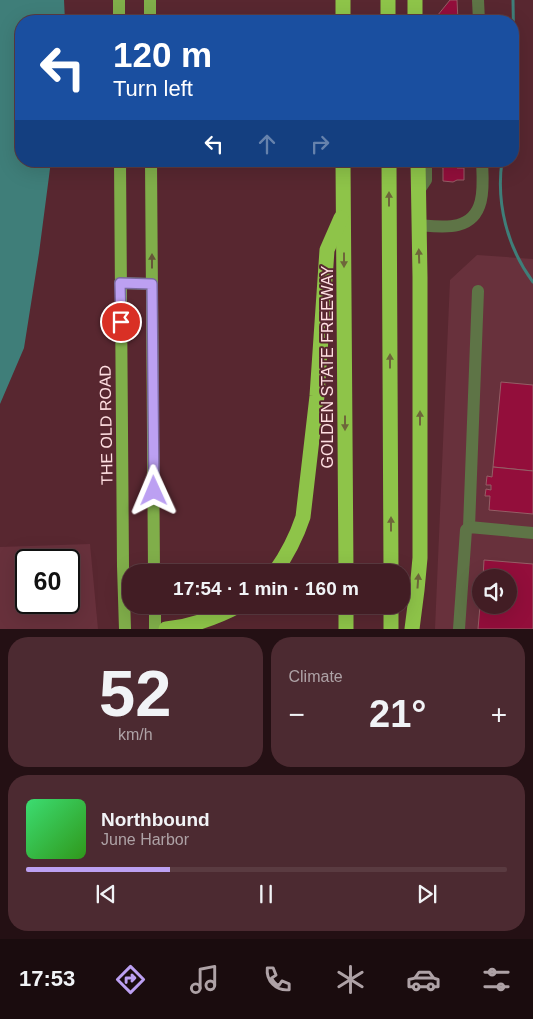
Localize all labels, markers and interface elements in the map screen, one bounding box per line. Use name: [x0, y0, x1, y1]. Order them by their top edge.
icon: left: [30, 35, 95, 100]
text: 120 m: [113, 35, 212, 74]
text: Turn left: [113, 76, 193, 101]
icon: left: [200, 130, 228, 158]
icon: ahead: [253, 130, 281, 158]
icon: right: [306, 130, 334, 158]
one-way arrow: [385, 191, 393, 207]
one-way arrow: [415, 247, 423, 263]
one-way arrow: [148, 253, 156, 269]
one-way arrow: [340, 253, 348, 269]
street label: GOLDEN STATE FREEWAY: [319, 265, 336, 468]
pin: [100, 301, 142, 343]
icon: arrive: [107, 308, 135, 336]
one-way arrow: [386, 353, 394, 369]
street label: THE OLD ROAD: [96, 365, 116, 485]
one-way arrow: [416, 410, 424, 426]
one-way arrow: [341, 415, 349, 431]
position arrow: [127, 464, 179, 516]
one-way arrow: [387, 516, 395, 532]
speed limit sign: 60: [15, 549, 80, 614]
map controls: [472, 569, 517, 614]
button: sound: [472, 569, 517, 614]
one-way arrow: [414, 572, 422, 588]
text: 17:54 · 1 min · 160 m: [173, 578, 359, 599]
text: 52: [99, 657, 171, 730]
text: Climate: [289, 668, 343, 685]
text: 21°: [369, 693, 426, 735]
text: −: [289, 699, 305, 730]
text: +: [491, 699, 507, 730]
text: km/h: [118, 726, 153, 743]
text: Northbound: [101, 809, 210, 830]
text: June Harbor: [101, 831, 189, 848]
icon: previous: [92, 880, 120, 908]
icon: pause: [252, 880, 280, 908]
icon: next: [413, 880, 441, 908]
icon: directions: [113, 962, 148, 997]
icon: music: [187, 962, 222, 997]
icon: phone: [260, 962, 295, 997]
icon: climate: [333, 962, 368, 997]
icon: car: [406, 962, 441, 997]
icon: filters: [479, 962, 514, 997]
text: 17:53: [19, 966, 75, 991]

